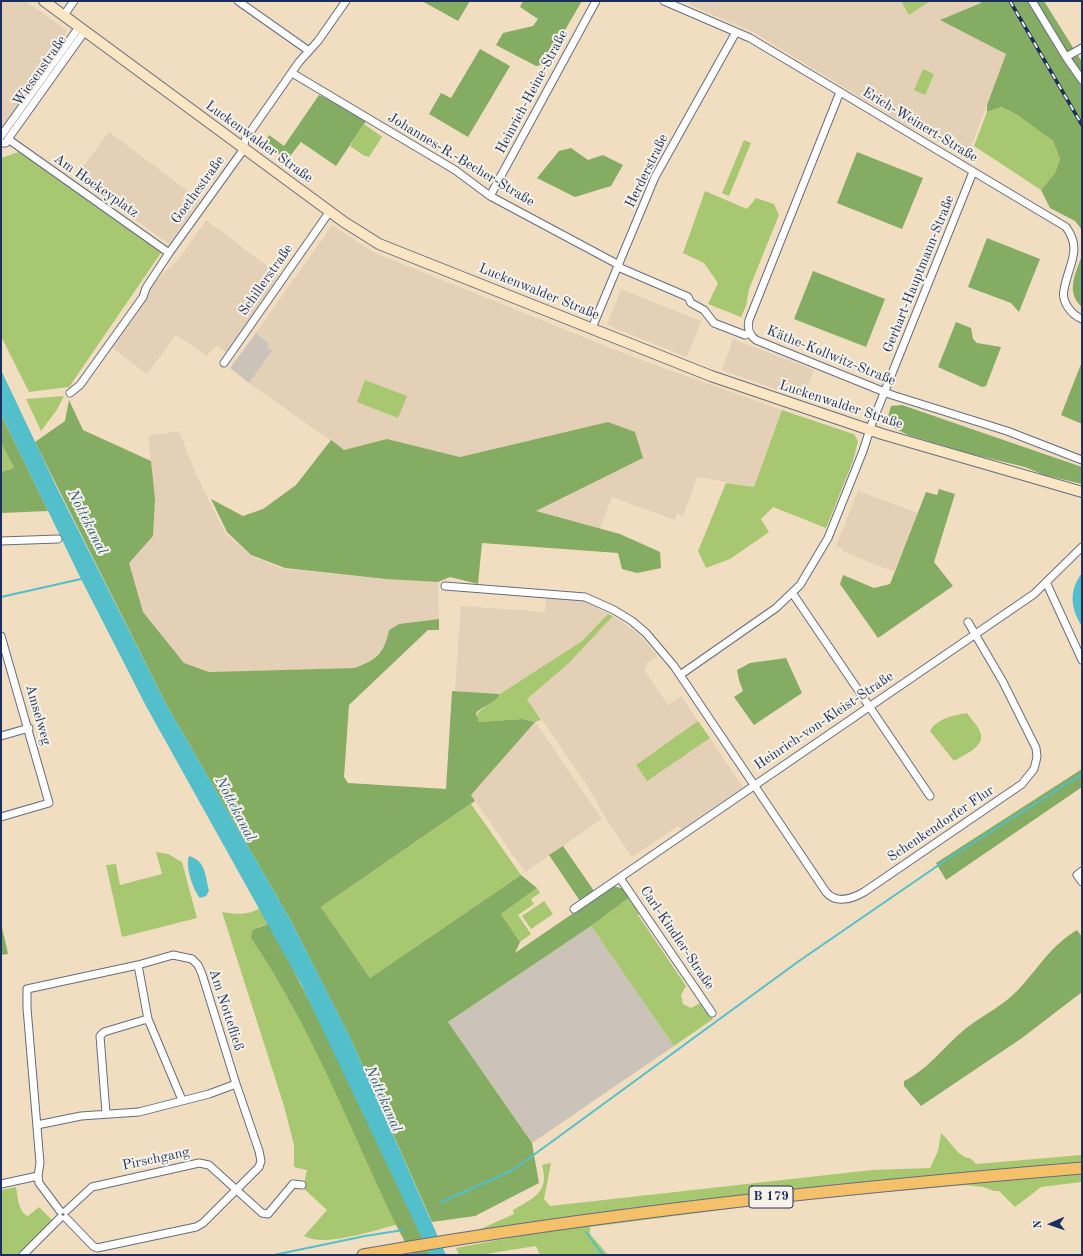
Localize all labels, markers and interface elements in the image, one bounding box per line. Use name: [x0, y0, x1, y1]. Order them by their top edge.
street label: Heinrich-Heine-Straße: [492, 27, 572, 157]
street label: Wiesenstraße: [10, 33, 70, 109]
street label: Erich-Weinert-Straße: [859, 84, 981, 166]
street label: Luckenwalder Straße: [202, 97, 316, 187]
street label: Johannes-R.-Becher-Straße: [385, 109, 537, 211]
street label: Herderstraße: [622, 131, 672, 211]
street label: Am Hockeyplatz: [50, 150, 142, 222]
street label: Goethestraße: [168, 153, 228, 227]
street label: Gerhart-Hauptmann-Straße: [880, 193, 958, 355]
street label: Schillerstraße: [235, 241, 297, 319]
street label: Luckenwalder Straße: [476, 260, 602, 324]
street label: Käthe-Kollwitz-Straße: [764, 322, 898, 390]
street label: Luckenwalder Straße: [777, 377, 905, 433]
water label: Nottekanal: [63, 486, 111, 558]
street label: Heinrich-von-Kleist-Straße: [751, 668, 897, 774]
street label: Amselweg: [21, 683, 55, 747]
water label: Nottekanal: [210, 773, 260, 845]
street label: Schenkendorfer Flur: [885, 782, 997, 866]
street label: Carl-Kindler-Straße: [636, 883, 718, 993]
street label: Am Nottefließ: [205, 967, 247, 1053]
water label: Nottekanal: [360, 1063, 406, 1135]
street label: Pirschgang: [121, 1144, 191, 1174]
road number: B 179: [749, 1186, 793, 1208]
north arrow: [1031, 1204, 1071, 1244]
text: N: [1033, 1220, 1044, 1229]

